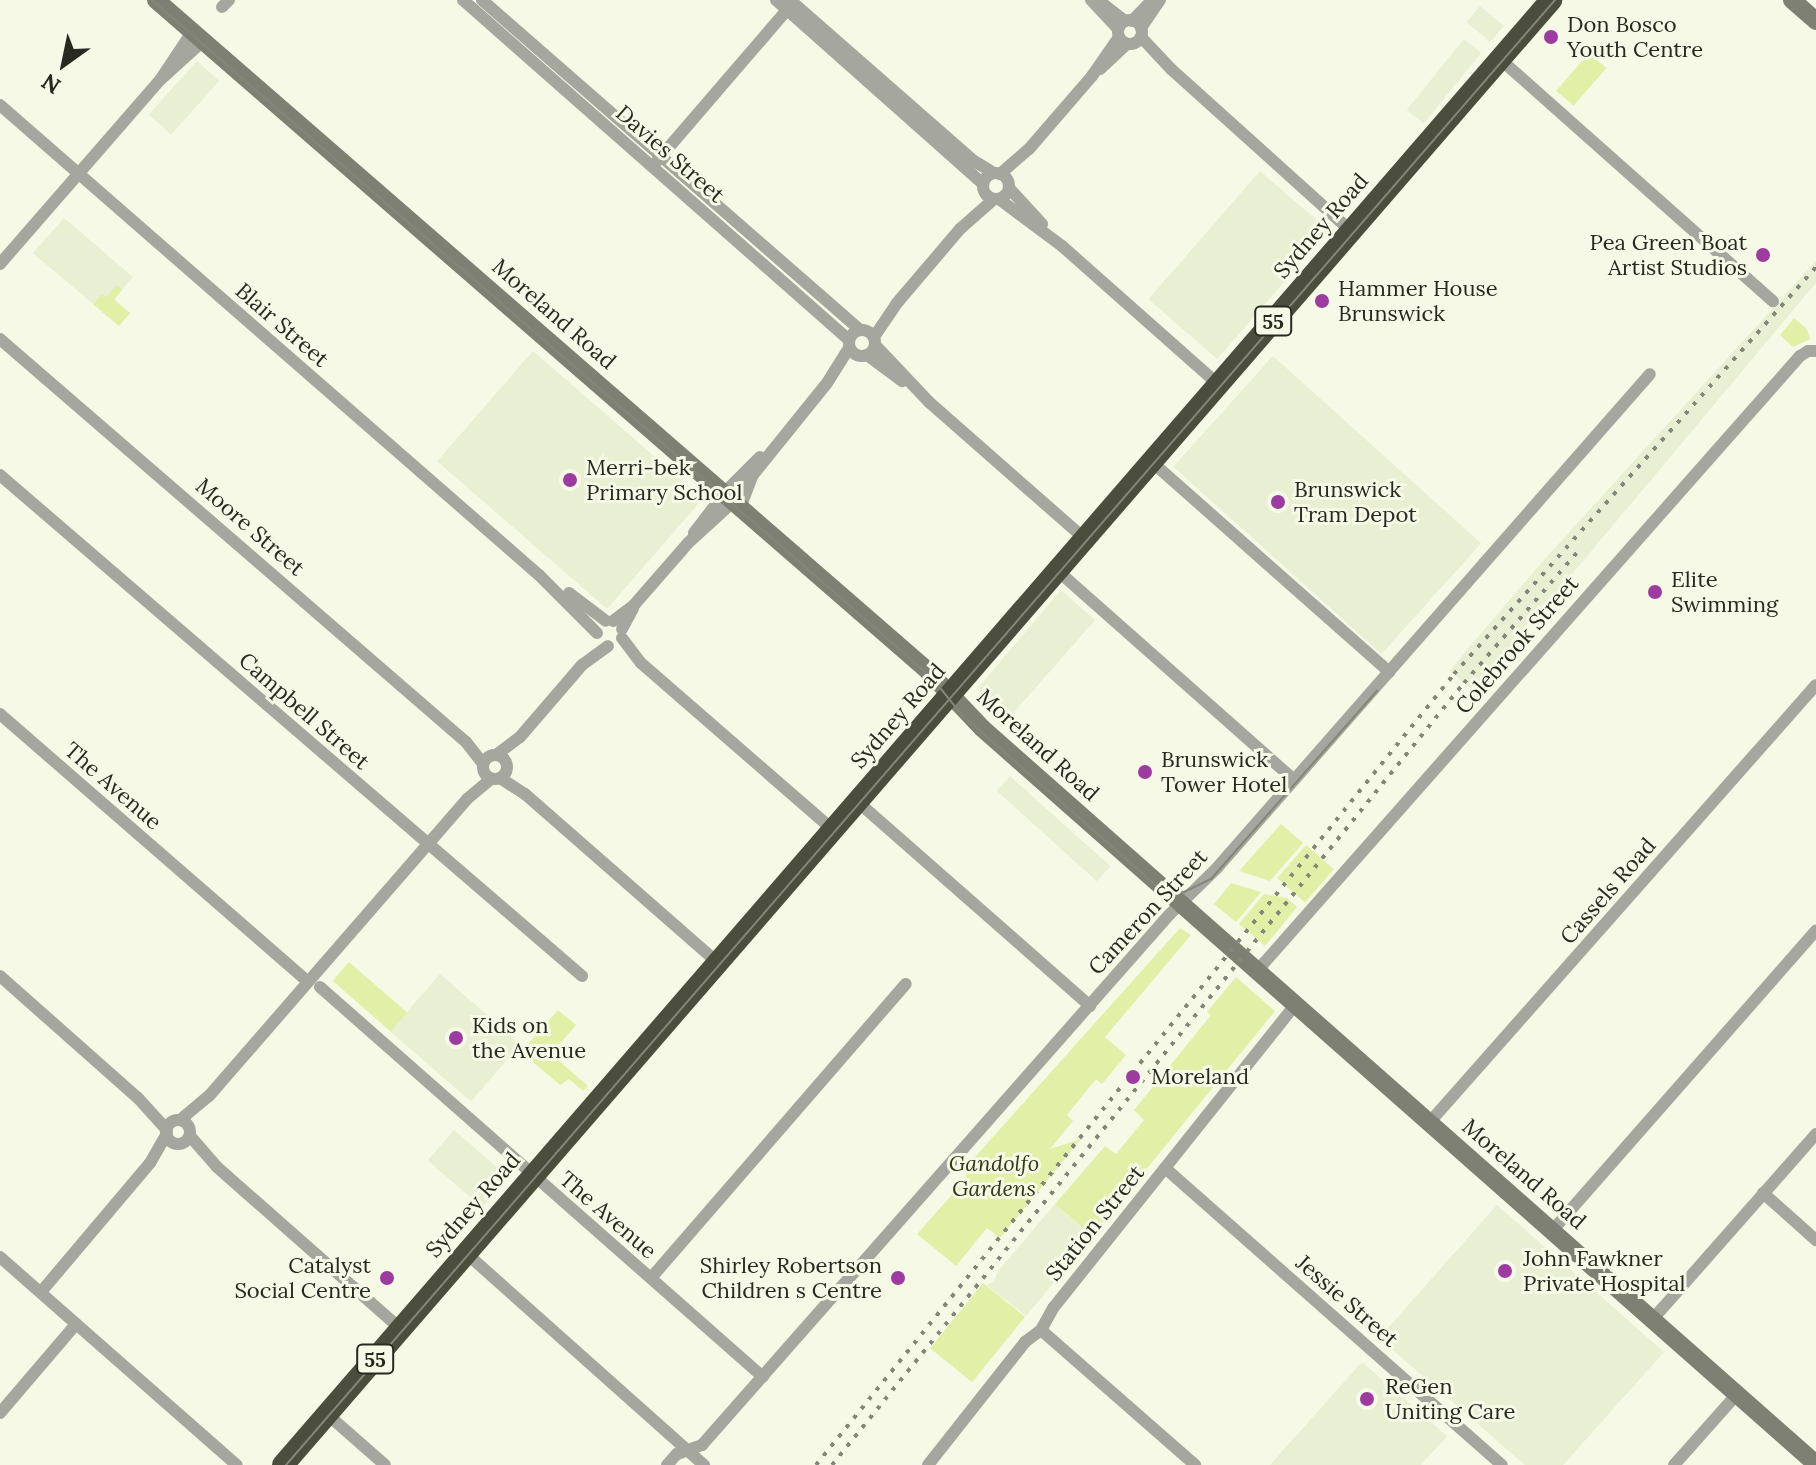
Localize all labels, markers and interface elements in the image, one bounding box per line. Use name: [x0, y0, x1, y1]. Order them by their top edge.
place label: Don Bosco Youth Centre: [1567, 11, 1703, 62]
north arrow: [24, 24, 104, 104]
marker: Don Bosco Youth Centre: [1542, 28, 1560, 46]
text: N: [36, 68, 66, 101]
street label: Davies Street: [610, 100, 730, 208]
street label: Sydney Road: [1268, 168, 1374, 284]
place label: Pea Green Boat Artist Studios: [1590, 229, 1747, 280]
marker: Pea Green Boat Artist Studios: [1754, 246, 1772, 264]
street label: Moreland Road: [487, 253, 621, 375]
place label: Hammer House Brunswick: [1338, 275, 1498, 326]
street label: Blair Street: [230, 277, 334, 373]
marker: Hammer House Brunswick: [1313, 292, 1331, 310]
road number: 55: [1253, 305, 1293, 337]
place label: Merri-bek Primary School: [586, 454, 742, 506]
marker: Merri-bek Primary School: [561, 471, 579, 489]
street label: Moore Street: [190, 473, 310, 581]
place label: Brunswick Tram Depot: [1294, 476, 1417, 528]
marker: Brunswick Tram Depot: [1269, 493, 1287, 511]
place label: Elite Swimming: [1671, 566, 1778, 618]
street label: Colebrook Street: [1450, 571, 1584, 719]
marker: Elite Swimming: [1646, 583, 1664, 601]
street label: Campbell Street: [233, 647, 375, 775]
street label: Sydney Road: [845, 658, 951, 774]
street label: Moreland Road: [972, 683, 1104, 807]
street label: The Avenue: [59, 737, 167, 835]
place label: Brunswick Tower Hotel: [1161, 746, 1287, 798]
marker: Brunswick Tower Hotel: [1136, 763, 1154, 781]
street label: Cassels Road: [1555, 833, 1661, 949]
street label: Cameron Street: [1083, 844, 1213, 980]
place label: Kids on the Avenue: [472, 1012, 586, 1064]
marker: Kids on the Avenue: [447, 1029, 465, 1047]
place label: Moreland: [1151, 1064, 1249, 1090]
marker: Moreland: [1122, 1066, 1144, 1088]
street label: Moreland Road: [1457, 1113, 1591, 1235]
street label: Sydney Road: [420, 1147, 526, 1263]
park label: Gandolfo Gardens: [949, 1150, 1039, 1202]
street label: Station Street: [1040, 1160, 1150, 1286]
street label: The Avenue: [554, 1166, 662, 1264]
place label: John Fawkner Private Hospital: [1523, 1245, 1686, 1296]
street label: Jessie Street: [1291, 1250, 1403, 1352]
place label: Catalyst Social Centre: [234, 1252, 371, 1304]
place label: Shirley Robertson Children s Centre: [700, 1252, 882, 1304]
marker: John Fawkner Private Hospital: [1494, 1260, 1516, 1282]
marker: Catalyst Social Centre: [378, 1269, 396, 1287]
marker: Shirley Robertson Children s Centre: [889, 1269, 907, 1287]
road number: 55: [355, 1343, 395, 1375]
place label: ReGen Uniting Care: [1385, 1373, 1515, 1424]
marker: ReGen Uniting Care: [1356, 1388, 1378, 1410]

